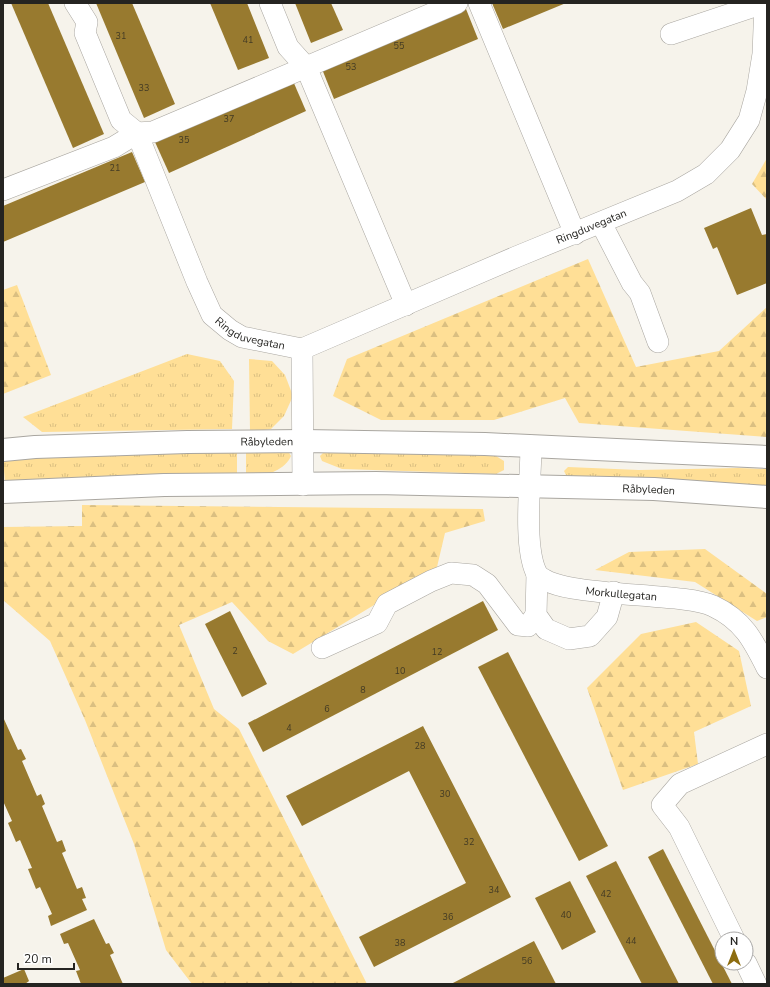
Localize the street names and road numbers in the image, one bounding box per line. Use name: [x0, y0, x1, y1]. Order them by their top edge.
street label: Ringduvegatan: [554, 205, 629, 248]
street label: Ringduvegatan: [212, 314, 286, 353]
street label: Råbyleden: [240, 434, 293, 450]
street label: Råbyleden: [622, 481, 676, 498]
street label: Morkullegatan: [585, 583, 658, 605]

